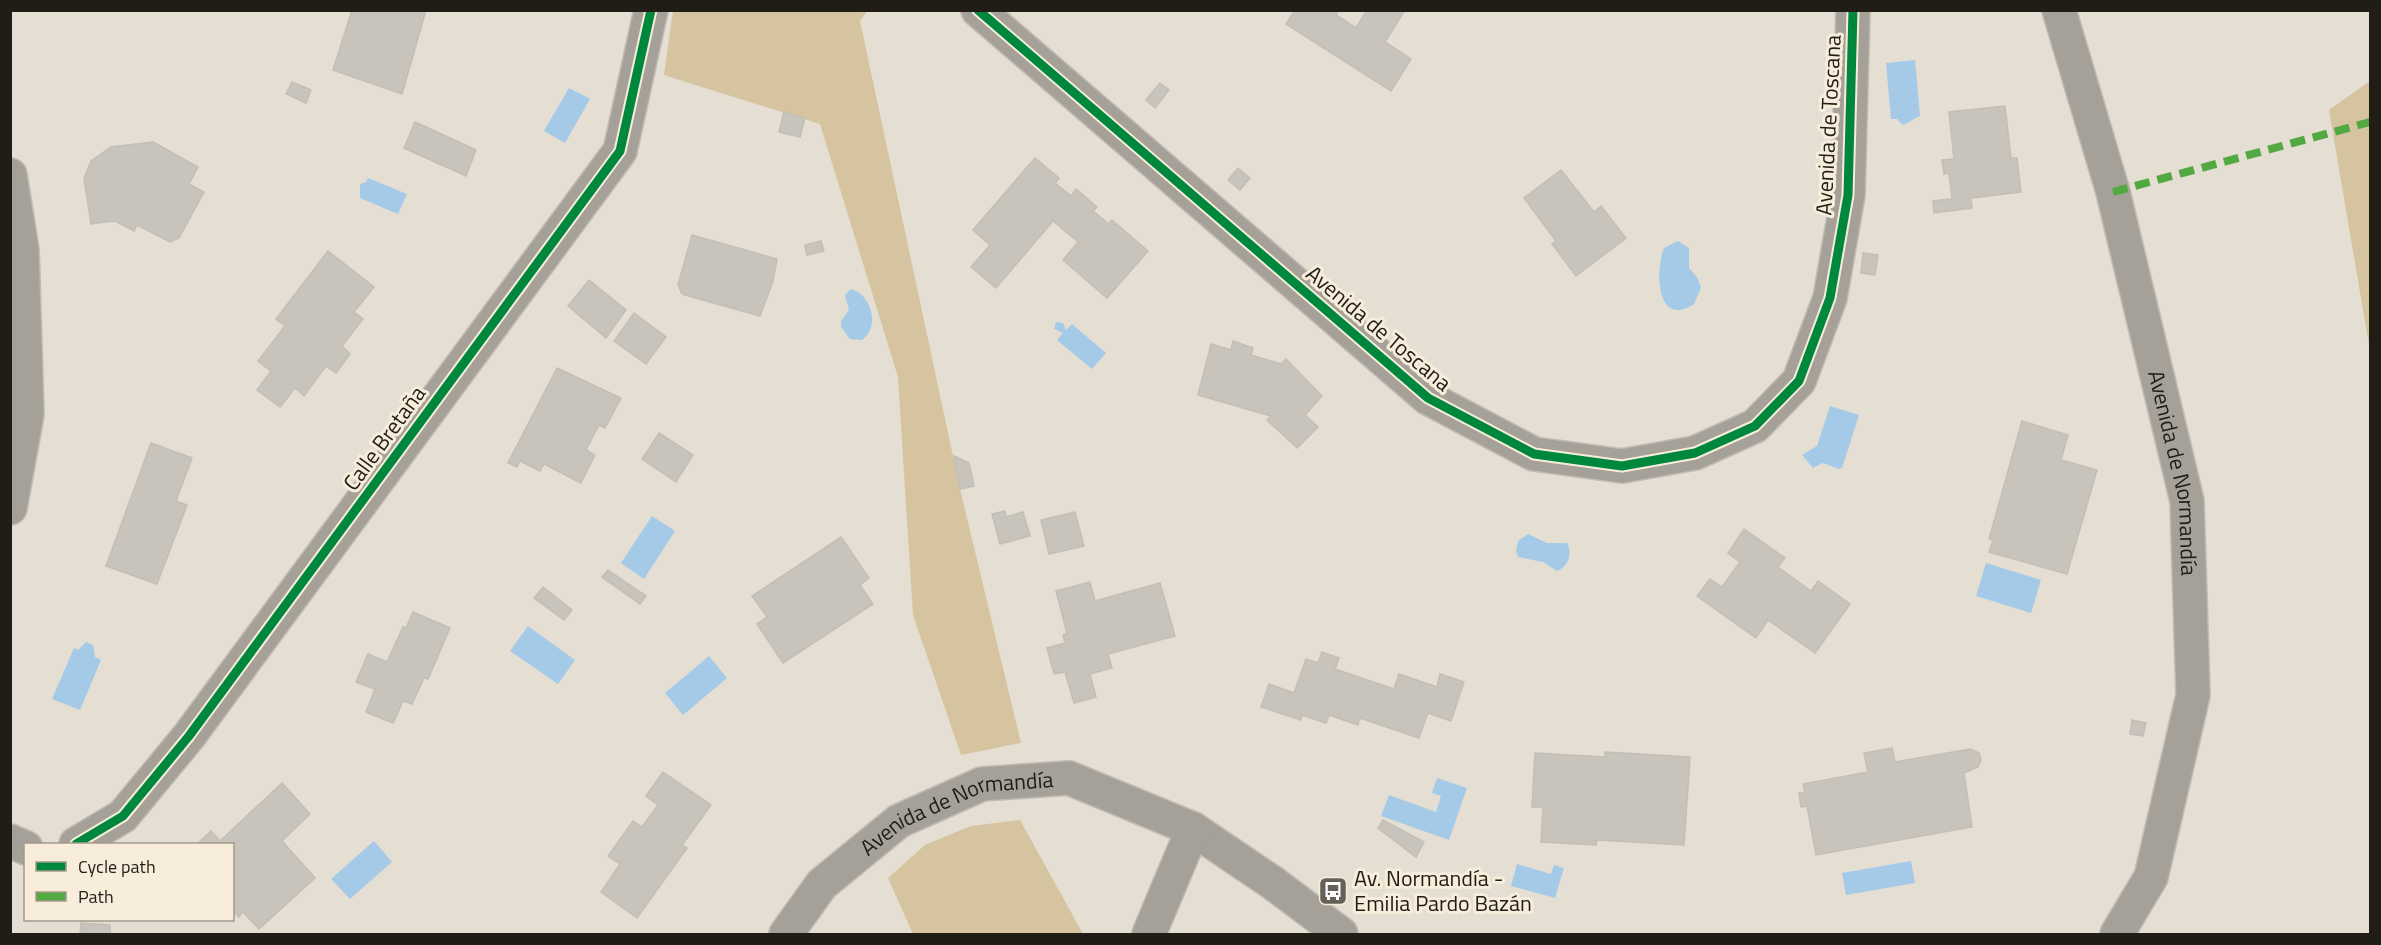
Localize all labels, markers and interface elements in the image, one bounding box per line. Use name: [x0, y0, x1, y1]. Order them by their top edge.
street label: Avenida de Toscana: [1806, 34, 1850, 216]
street label: Avenida de Toscana: [1299, 257, 1459, 399]
street label: Avenida de Normandía: [2139, 367, 2206, 576]
street label: Calle Bretaña: [334, 378, 434, 498]
street label: Avenida de Normandía: [852, 762, 1054, 864]
legend: [24, 843, 234, 921]
text: Cycle path: [78, 853, 156, 880]
place label: Av. Normandía - Emilia Pardo Bazán: [1354, 861, 1532, 920]
bus stop icon: Av. Normandía - Emilia Pardo Bazán: [1317, 875, 1349, 907]
text: Path: [78, 883, 114, 910]

